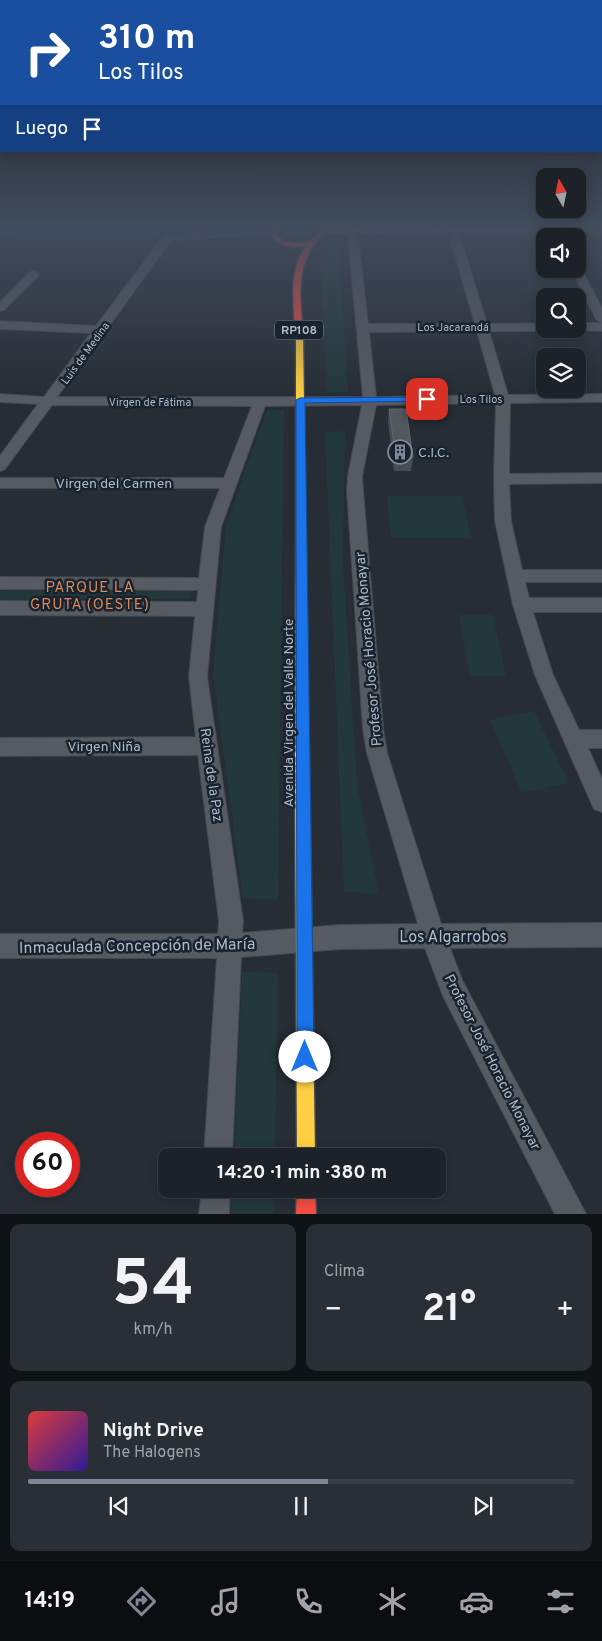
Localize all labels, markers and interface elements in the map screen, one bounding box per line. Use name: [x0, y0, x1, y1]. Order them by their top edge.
text: 310 m: [98, 17, 195, 61]
icon: right: [15, 20, 80, 85]
text: Los Tilos: [98, 60, 184, 87]
icon: arrive: [78, 115, 106, 143]
text: Luego: [15, 117, 68, 141]
north arrow: [536, 168, 586, 218]
map controls: [536, 168, 586, 398]
button: sound: [536, 228, 586, 278]
button: search: [536, 288, 586, 338]
street label: Luis de Medina: [59, 320, 113, 387]
road number: RP108: [275, 320, 323, 340]
street label: Los Jacarandá: [417, 321, 489, 335]
button: layers: [536, 348, 586, 398]
pin: [406, 378, 448, 420]
icon: arrive: [413, 385, 441, 413]
street label: Los Tilos: [460, 393, 502, 407]
street label: Virgen de Fátima: [109, 396, 191, 410]
building icon: C.I.C.: [387, 439, 413, 465]
place label: C.I.C.: [418, 445, 449, 462]
street label: Virgen del Carmen: [56, 476, 172, 493]
street label: Profesor José Horacio Monayar: [352, 550, 386, 747]
district label: PARQUE LA GRUTA (OESTE): [30, 579, 150, 615]
street label: Avenida Virgen del Valle Norte: [281, 619, 298, 807]
street label: Reina de la Paz: [196, 727, 226, 823]
street label: Virgen Niña: [67, 739, 141, 756]
street label: Los Algarrobos: [399, 928, 507, 948]
street label: Inmaculada Concepción de María: [19, 935, 255, 959]
street label: Profesor José Horacio Monayar: [440, 972, 544, 1154]
position arrow: [278, 1030, 330, 1082]
speed limit sign: 60: [15, 1132, 80, 1197]
text: 14:20 · 1 min · 380 m: [217, 1161, 387, 1185]
text: 54: [112, 1246, 194, 1328]
text: Clima: [324, 1262, 365, 1282]
text: 21°: [422, 1286, 476, 1335]
text: −: [324, 1293, 342, 1329]
text: +: [556, 1293, 574, 1329]
text: km/h: [134, 1320, 172, 1340]
text: Night Drive: [103, 1419, 204, 1443]
text: The Halogens: [103, 1443, 201, 1463]
icon: previous: [105, 1492, 133, 1520]
icon: pause: [287, 1492, 315, 1520]
icon: next: [469, 1492, 497, 1520]
icon: directions: [124, 1584, 159, 1619]
icon: music: [208, 1584, 243, 1619]
icon: phone: [291, 1584, 326, 1619]
icon: climate: [375, 1584, 410, 1619]
icon: car: [459, 1584, 494, 1619]
icon: filters: [543, 1584, 578, 1619]
text: 14:19: [24, 1588, 75, 1615]

